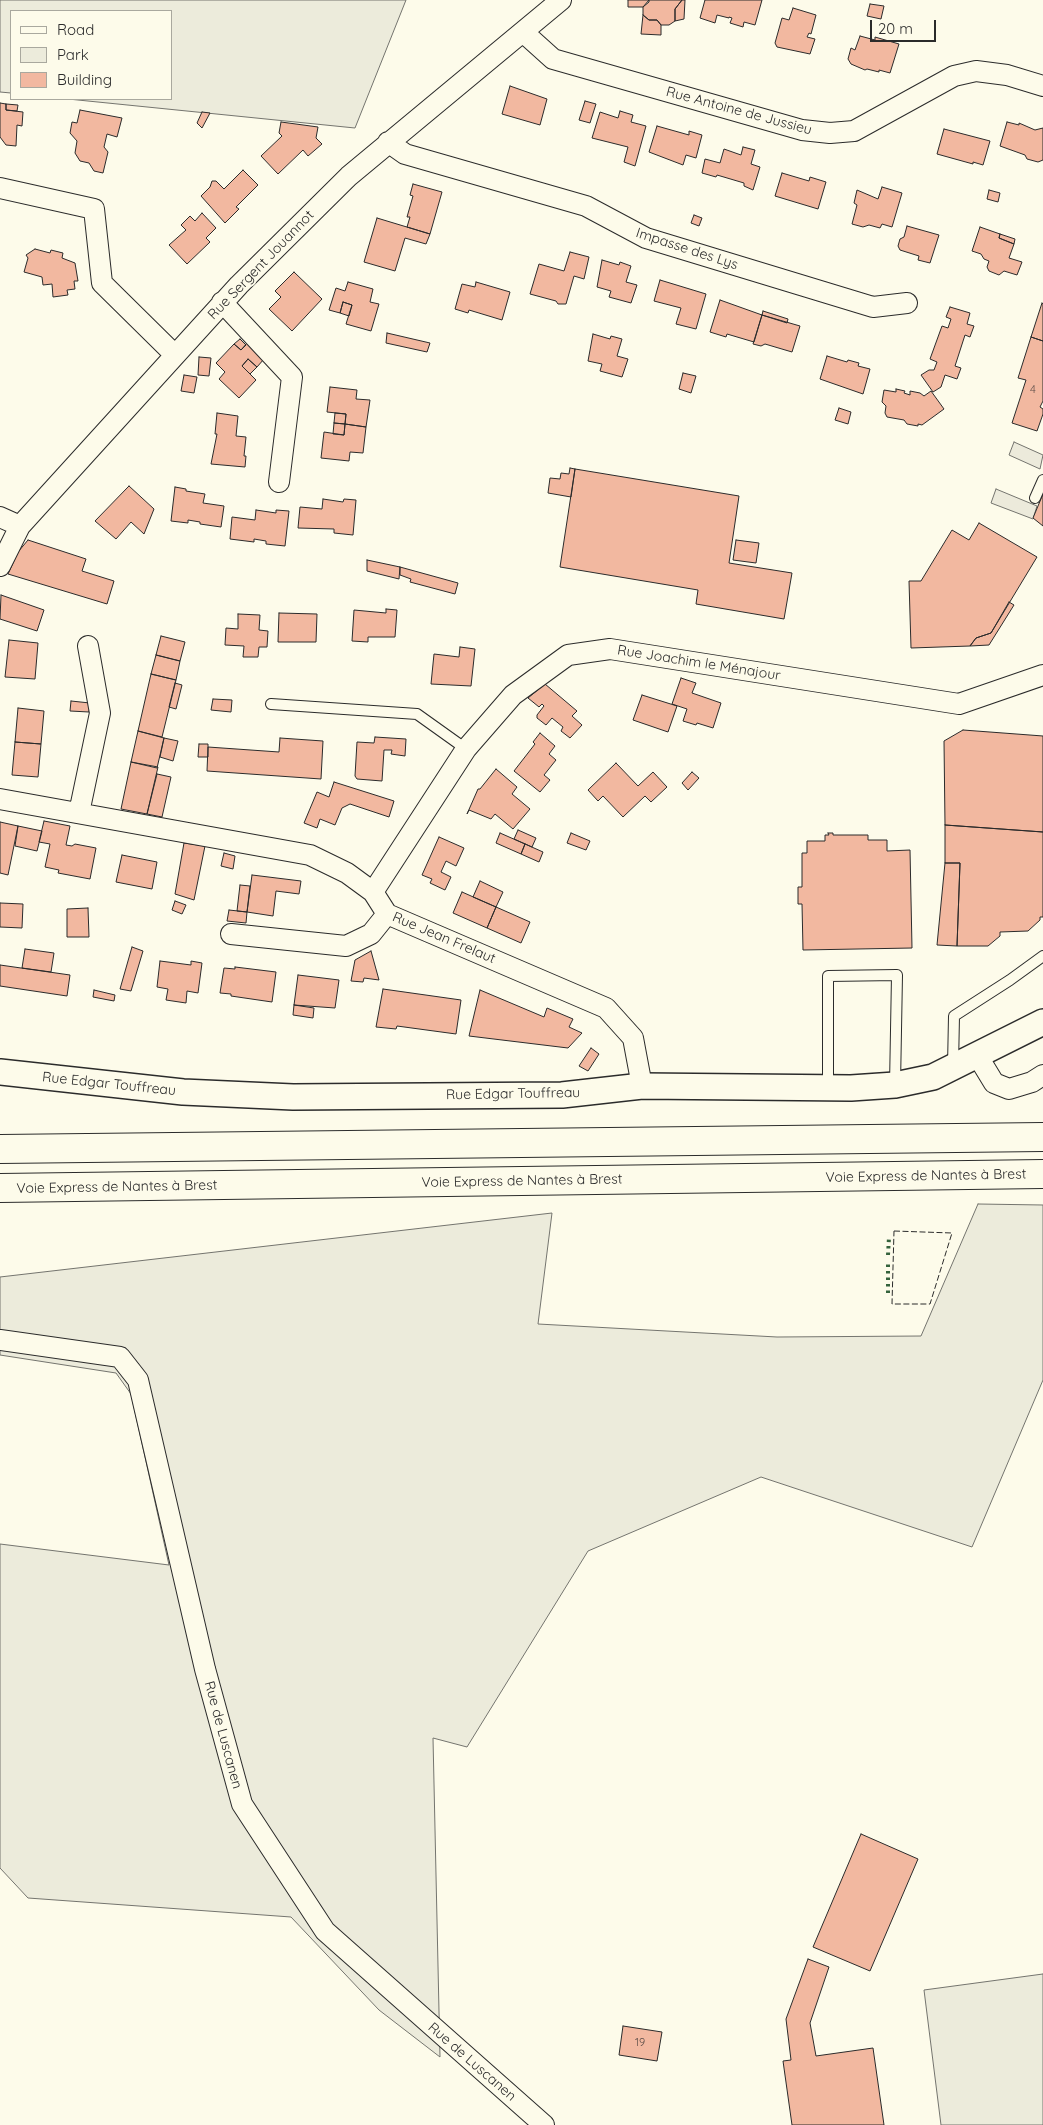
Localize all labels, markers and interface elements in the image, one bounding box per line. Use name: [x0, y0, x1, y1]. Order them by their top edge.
legend: [10, 10, 172, 100]
scale bar: [873, 10, 939, 42]
text: 20 m: [878, 19, 913, 38]
text: Road: [57, 20, 94, 39]
text: Park: [57, 45, 89, 64]
text: Building: [57, 70, 112, 89]
street label: Rue Antoine de Jussieu: [664, 83, 814, 139]
street label: Rue Sergent Jouannot: [205, 207, 317, 323]
street label: Impasse des Lys: [634, 225, 740, 273]
house number: 4: [1030, 383, 1036, 397]
street label: Rue Joachim le Ménajour: [616, 642, 782, 684]
street label: Rue Jean Frelaut: [390, 909, 498, 967]
street label: Rue Edgar Touffreau: [41, 1069, 177, 1099]
street label: Rue Edgar Touffreau: [446, 1084, 580, 1104]
street label: Voie Express de Nantes à Brest: [825, 1166, 1027, 1186]
street label: Voie Express de Nantes à Brest: [421, 1171, 623, 1191]
street label: Voie Express de Nantes à Brest: [16, 1177, 218, 1197]
street label: Rue de Luscanen: [201, 1679, 245, 1791]
street label: Rue de Luscanen: [425, 2019, 519, 2105]
house number: 19: [635, 2036, 645, 2050]

